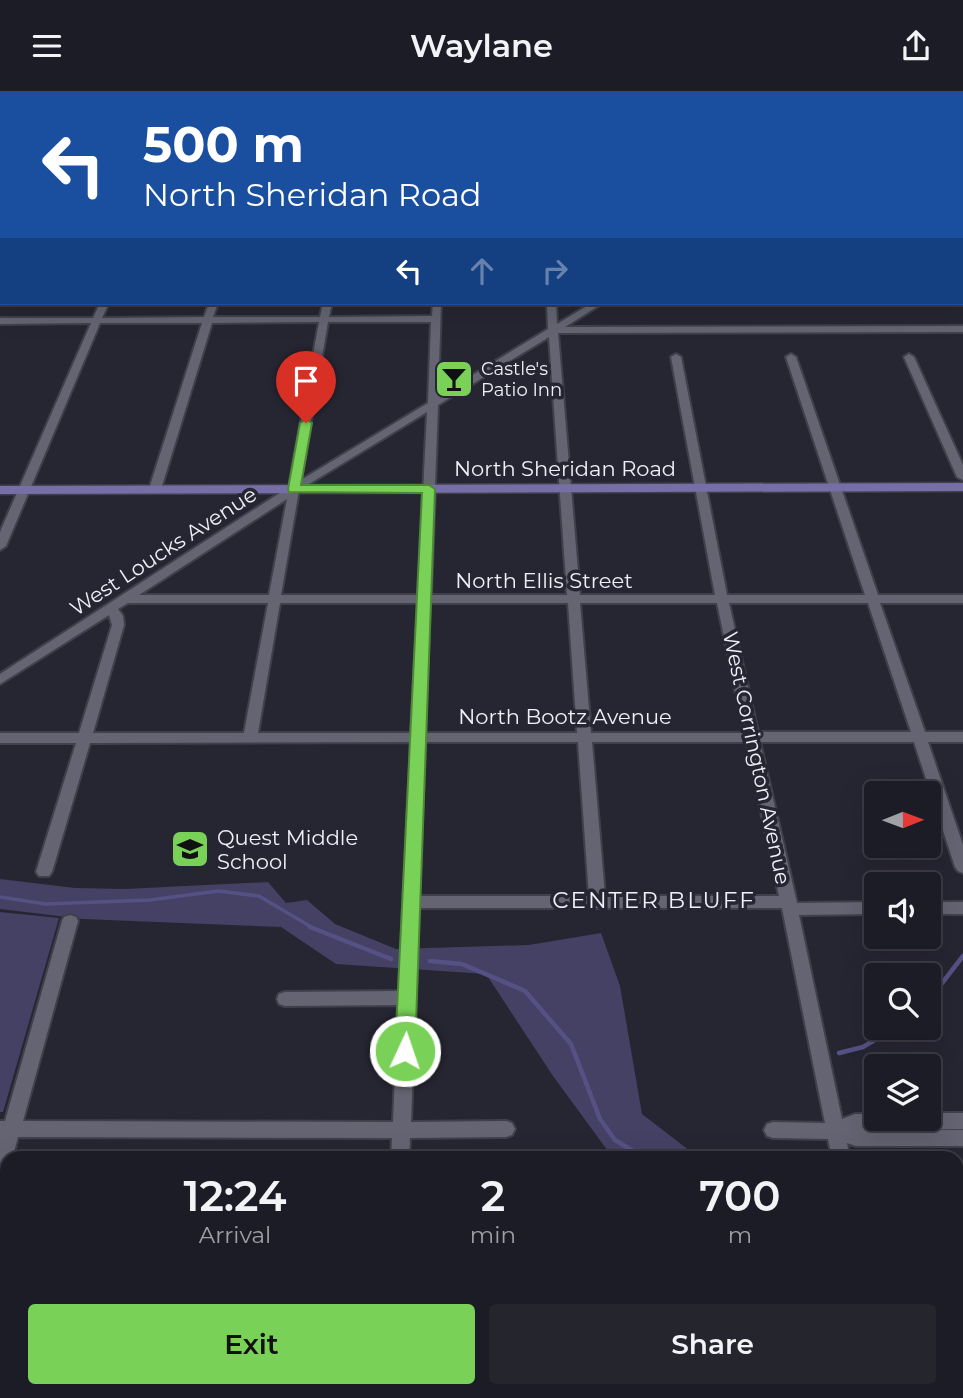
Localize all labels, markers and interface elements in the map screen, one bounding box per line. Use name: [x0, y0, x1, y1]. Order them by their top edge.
text: Waylane: [410, 26, 553, 65]
icon: menu: [28, 27, 66, 65]
icon: share: [897, 27, 935, 65]
text: 500 m: [143, 115, 304, 174]
icon: left: [28, 119, 119, 210]
text: North Sheridan Road: [143, 175, 482, 214]
icon: left: [390, 252, 428, 290]
icon: ahead: [463, 252, 501, 290]
icon: right: [536, 252, 574, 290]
pin: [276, 351, 336, 423]
bar icon: Castle's Patio Inn: [433, 358, 475, 400]
place label: Castle's Patio Inn: [481, 358, 562, 401]
icon: arrive: [287, 362, 325, 400]
street label: North Sheridan Road: [454, 456, 676, 481]
street label: West Loucks Avenue: [65, 481, 261, 621]
street label: North Ellis Street: [455, 568, 633, 593]
street label: West Corrington Avenue: [718, 629, 796, 887]
street label: North Bootz Avenue: [458, 704, 672, 729]
north arrow: [864, 781, 942, 857]
map controls: [864, 781, 941, 1131]
place label: Quest Middle School: [217, 825, 358, 874]
school or university icon: Quest Middle School: [169, 828, 211, 870]
button: sound: [864, 872, 941, 949]
district label: CENTER BLUFF: [552, 886, 756, 914]
button: search: [864, 963, 941, 1040]
position arrow: [368, 1014, 442, 1088]
button: layers: [864, 1054, 941, 1131]
text: 12:24: [183, 1170, 286, 1222]
text: 2: [481, 1170, 505, 1222]
text: 700: [699, 1170, 781, 1222]
text: Arrival: [199, 1221, 271, 1249]
text: min: [470, 1221, 516, 1249]
text: m: [728, 1221, 752, 1249]
button: Exit: [28, 1304, 475, 1384]
button: Share: [489, 1304, 936, 1384]

